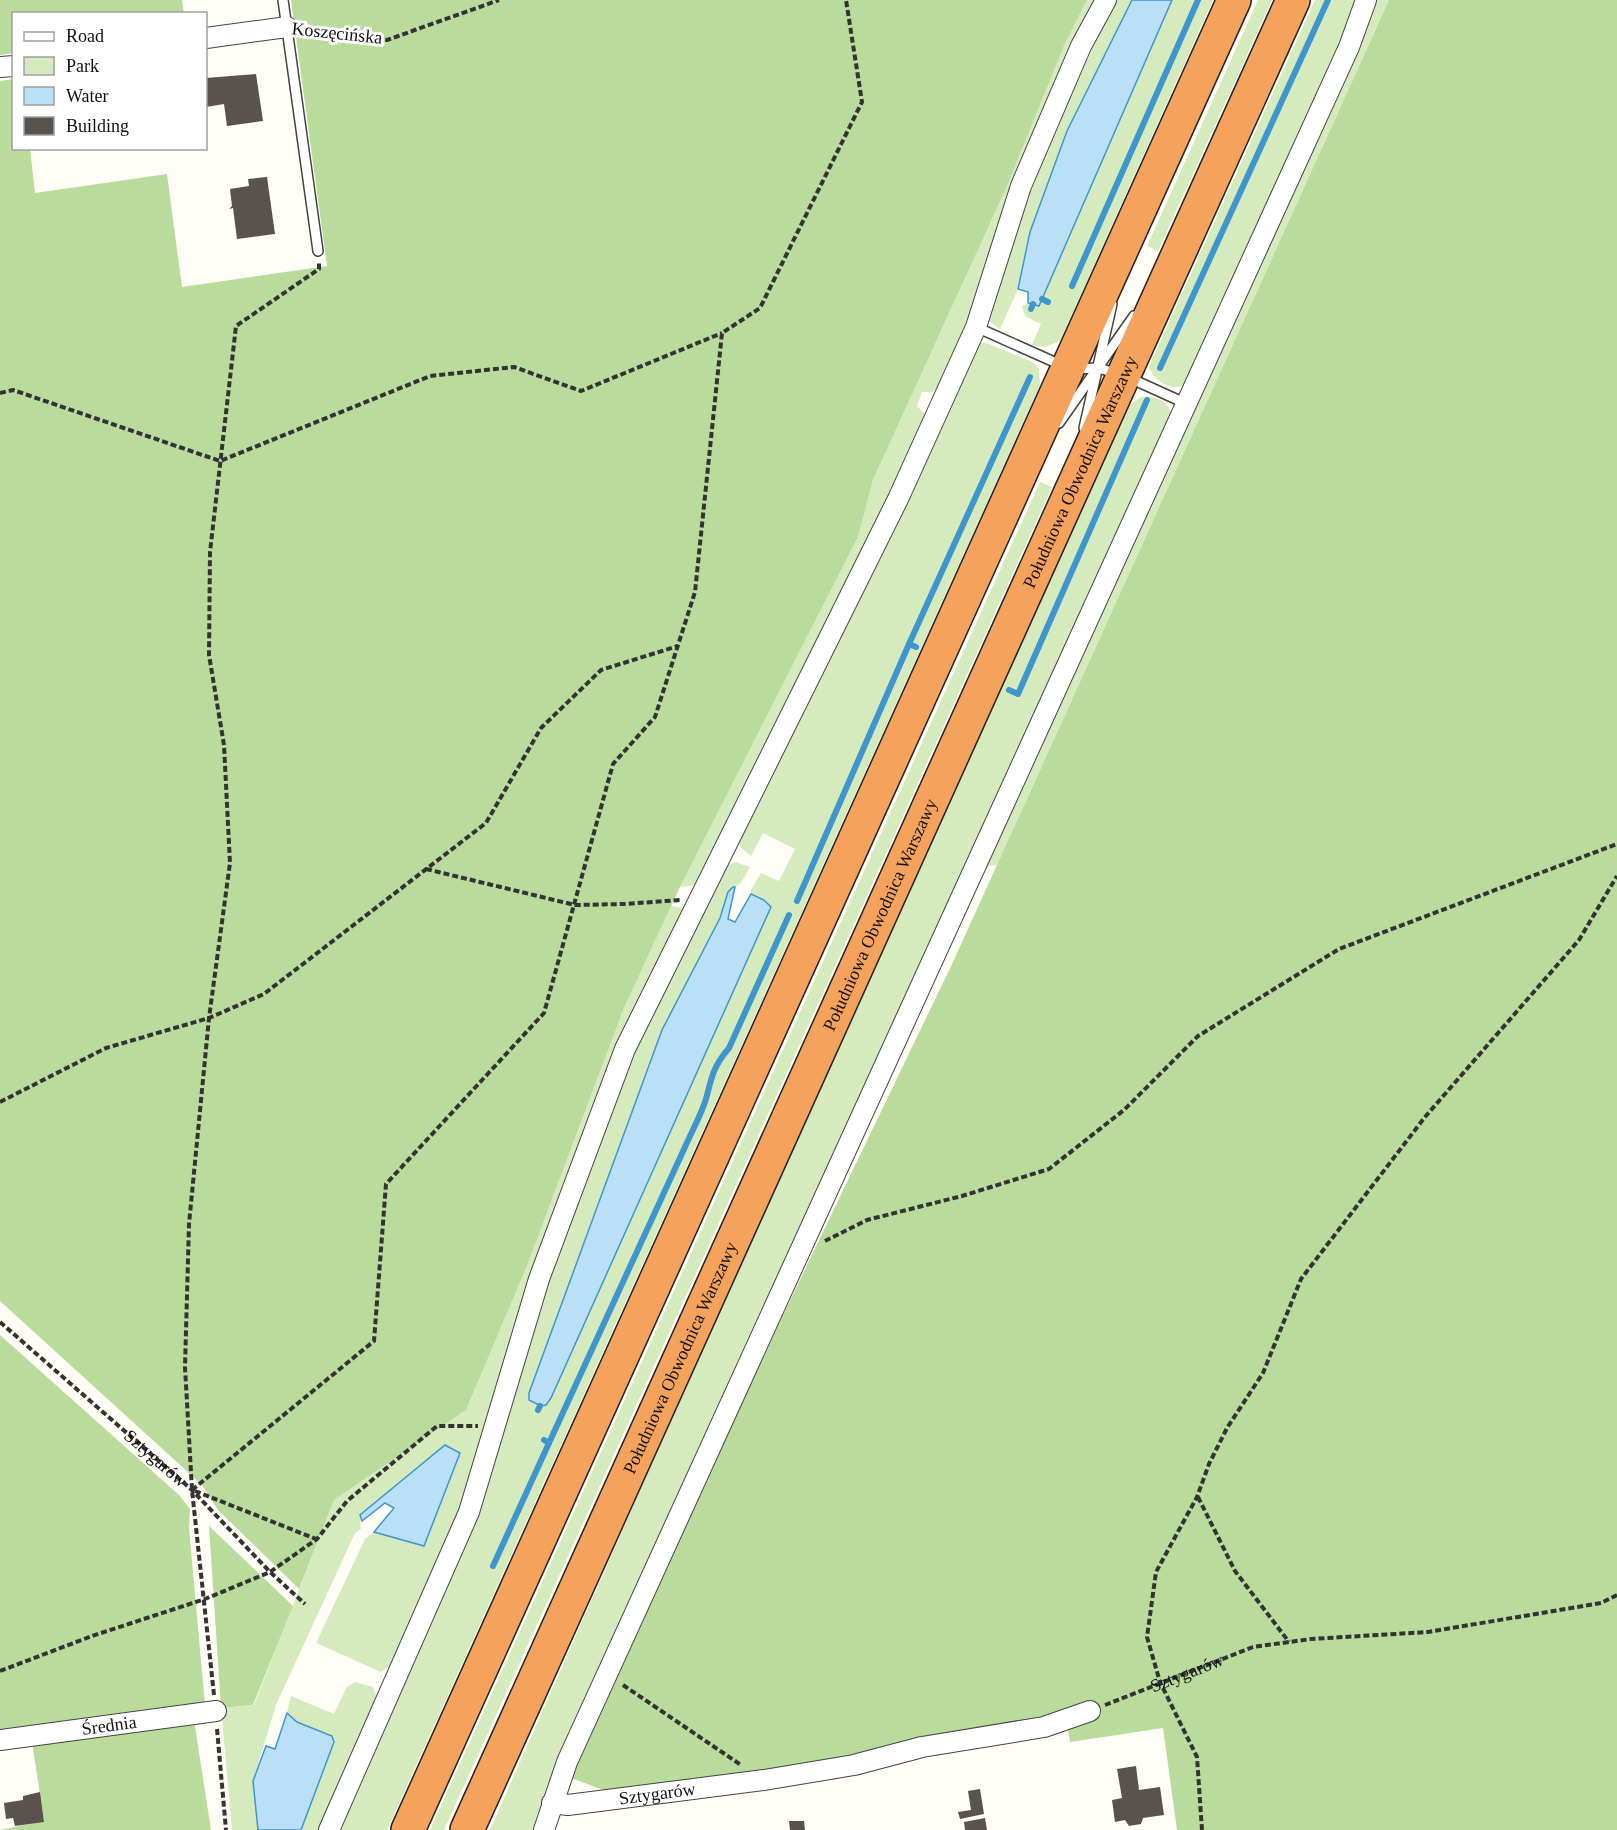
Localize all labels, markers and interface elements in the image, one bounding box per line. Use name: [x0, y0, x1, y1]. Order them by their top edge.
legend: [12, 12, 207, 150]
street label: Koszęcińska: [291, 18, 383, 48]
text: Road: [66, 26, 104, 46]
text: Park: [66, 56, 99, 76]
text: Water: [66, 86, 109, 106]
text: Building: [66, 116, 129, 136]
street label: Południowa Obwodnica Warszawy: [1019, 353, 1141, 591]
street label: Południowa Obwodnica Warszawy: [819, 796, 941, 1034]
street label: Południowa Obwodnica Warszawy: [619, 1239, 741, 1477]
street label: Sztygarów: [120, 1425, 191, 1491]
street label: Sztygarów: [1147, 1650, 1226, 1696]
street label: Średnia: [80, 1712, 138, 1739]
street label: Sztygarów: [618, 1779, 697, 1808]

